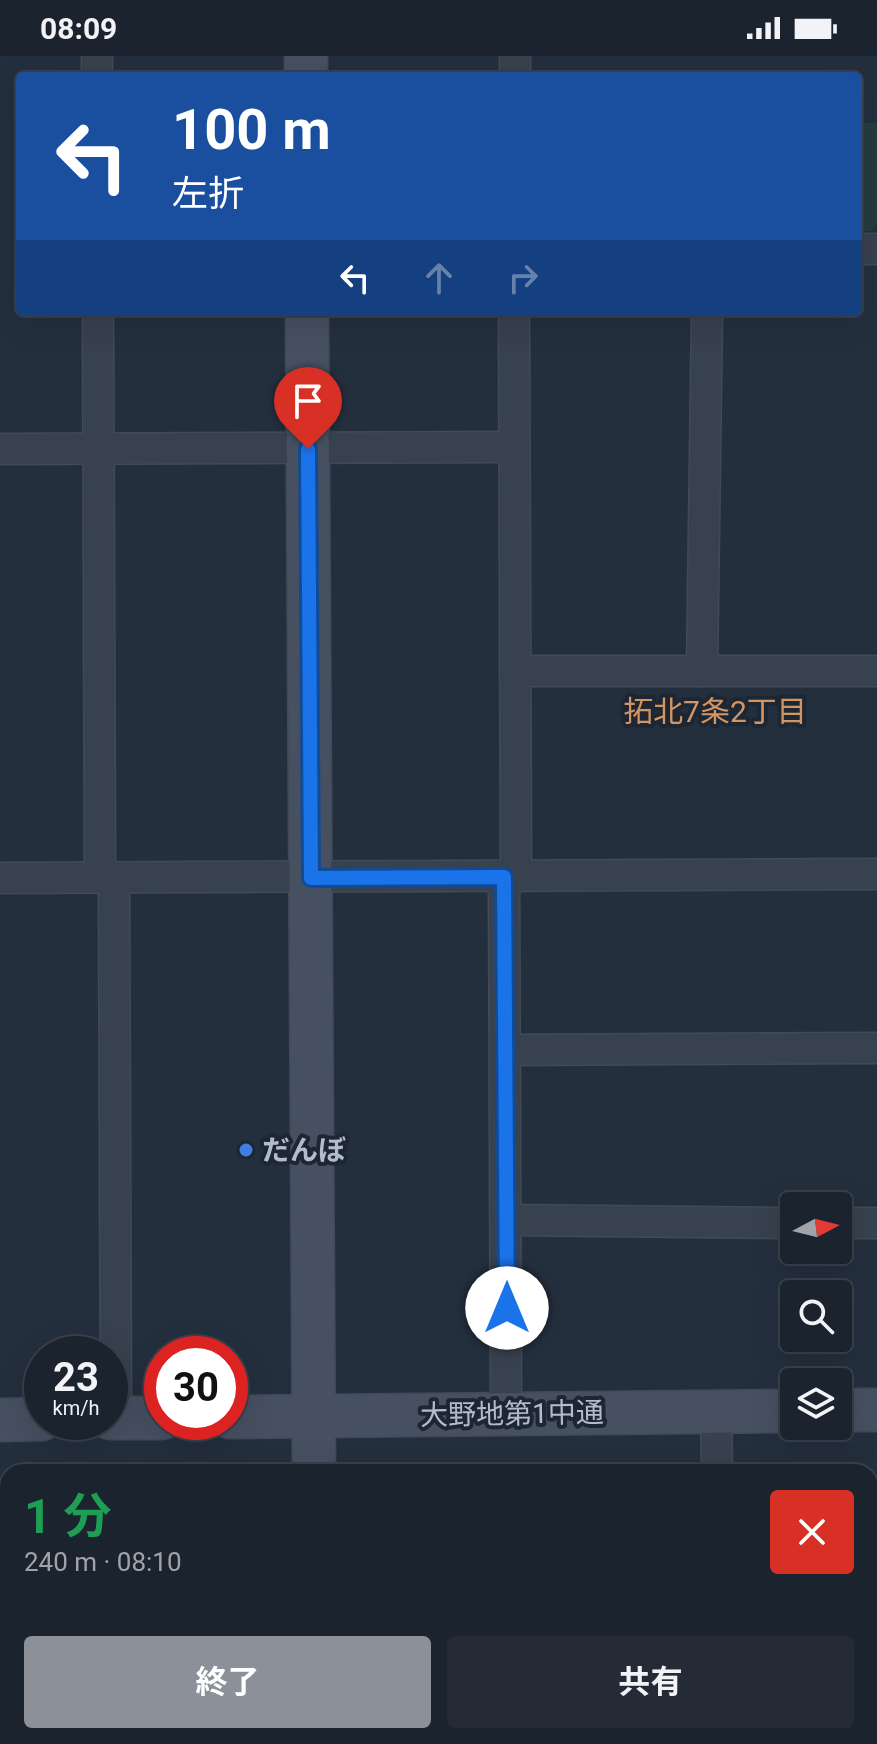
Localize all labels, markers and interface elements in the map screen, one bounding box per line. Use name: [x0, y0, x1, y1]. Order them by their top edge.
text: 08:09: [40, 11, 117, 46]
text: 100 m: [172, 97, 331, 163]
icon: left: [40, 104, 144, 208]
text: 左折: [172, 173, 244, 215]
icon: left: [333, 256, 377, 300]
icon: ahead: [417, 256, 461, 300]
icon: right: [501, 256, 545, 300]
pin: [274, 367, 342, 449]
icon: arrive: [286, 379, 330, 423]
district label: 拓北7条2丁目: [623, 694, 807, 729]
place label: だんぼ: [262, 1134, 346, 1167]
marker: だんぼ: [237, 1141, 255, 1159]
north arrow: [780, 1192, 852, 1264]
map controls: [780, 1192, 852, 1440]
position arrow: [465, 1266, 549, 1350]
button: search: [780, 1280, 852, 1352]
speed limit sign: 30: [144, 1336, 248, 1440]
text: 23: [53, 1354, 99, 1401]
button: layers: [780, 1368, 852, 1440]
text: km/h: [53, 1396, 99, 1420]
street label: 大野地第1中通: [420, 1396, 604, 1432]
text: 1 分: [24, 1488, 111, 1545]
button: close: [770, 1490, 854, 1574]
text: 240 m · 08:10: [24, 1547, 182, 1577]
button: 終了: [24, 1636, 431, 1728]
button: 共有: [447, 1636, 854, 1728]

